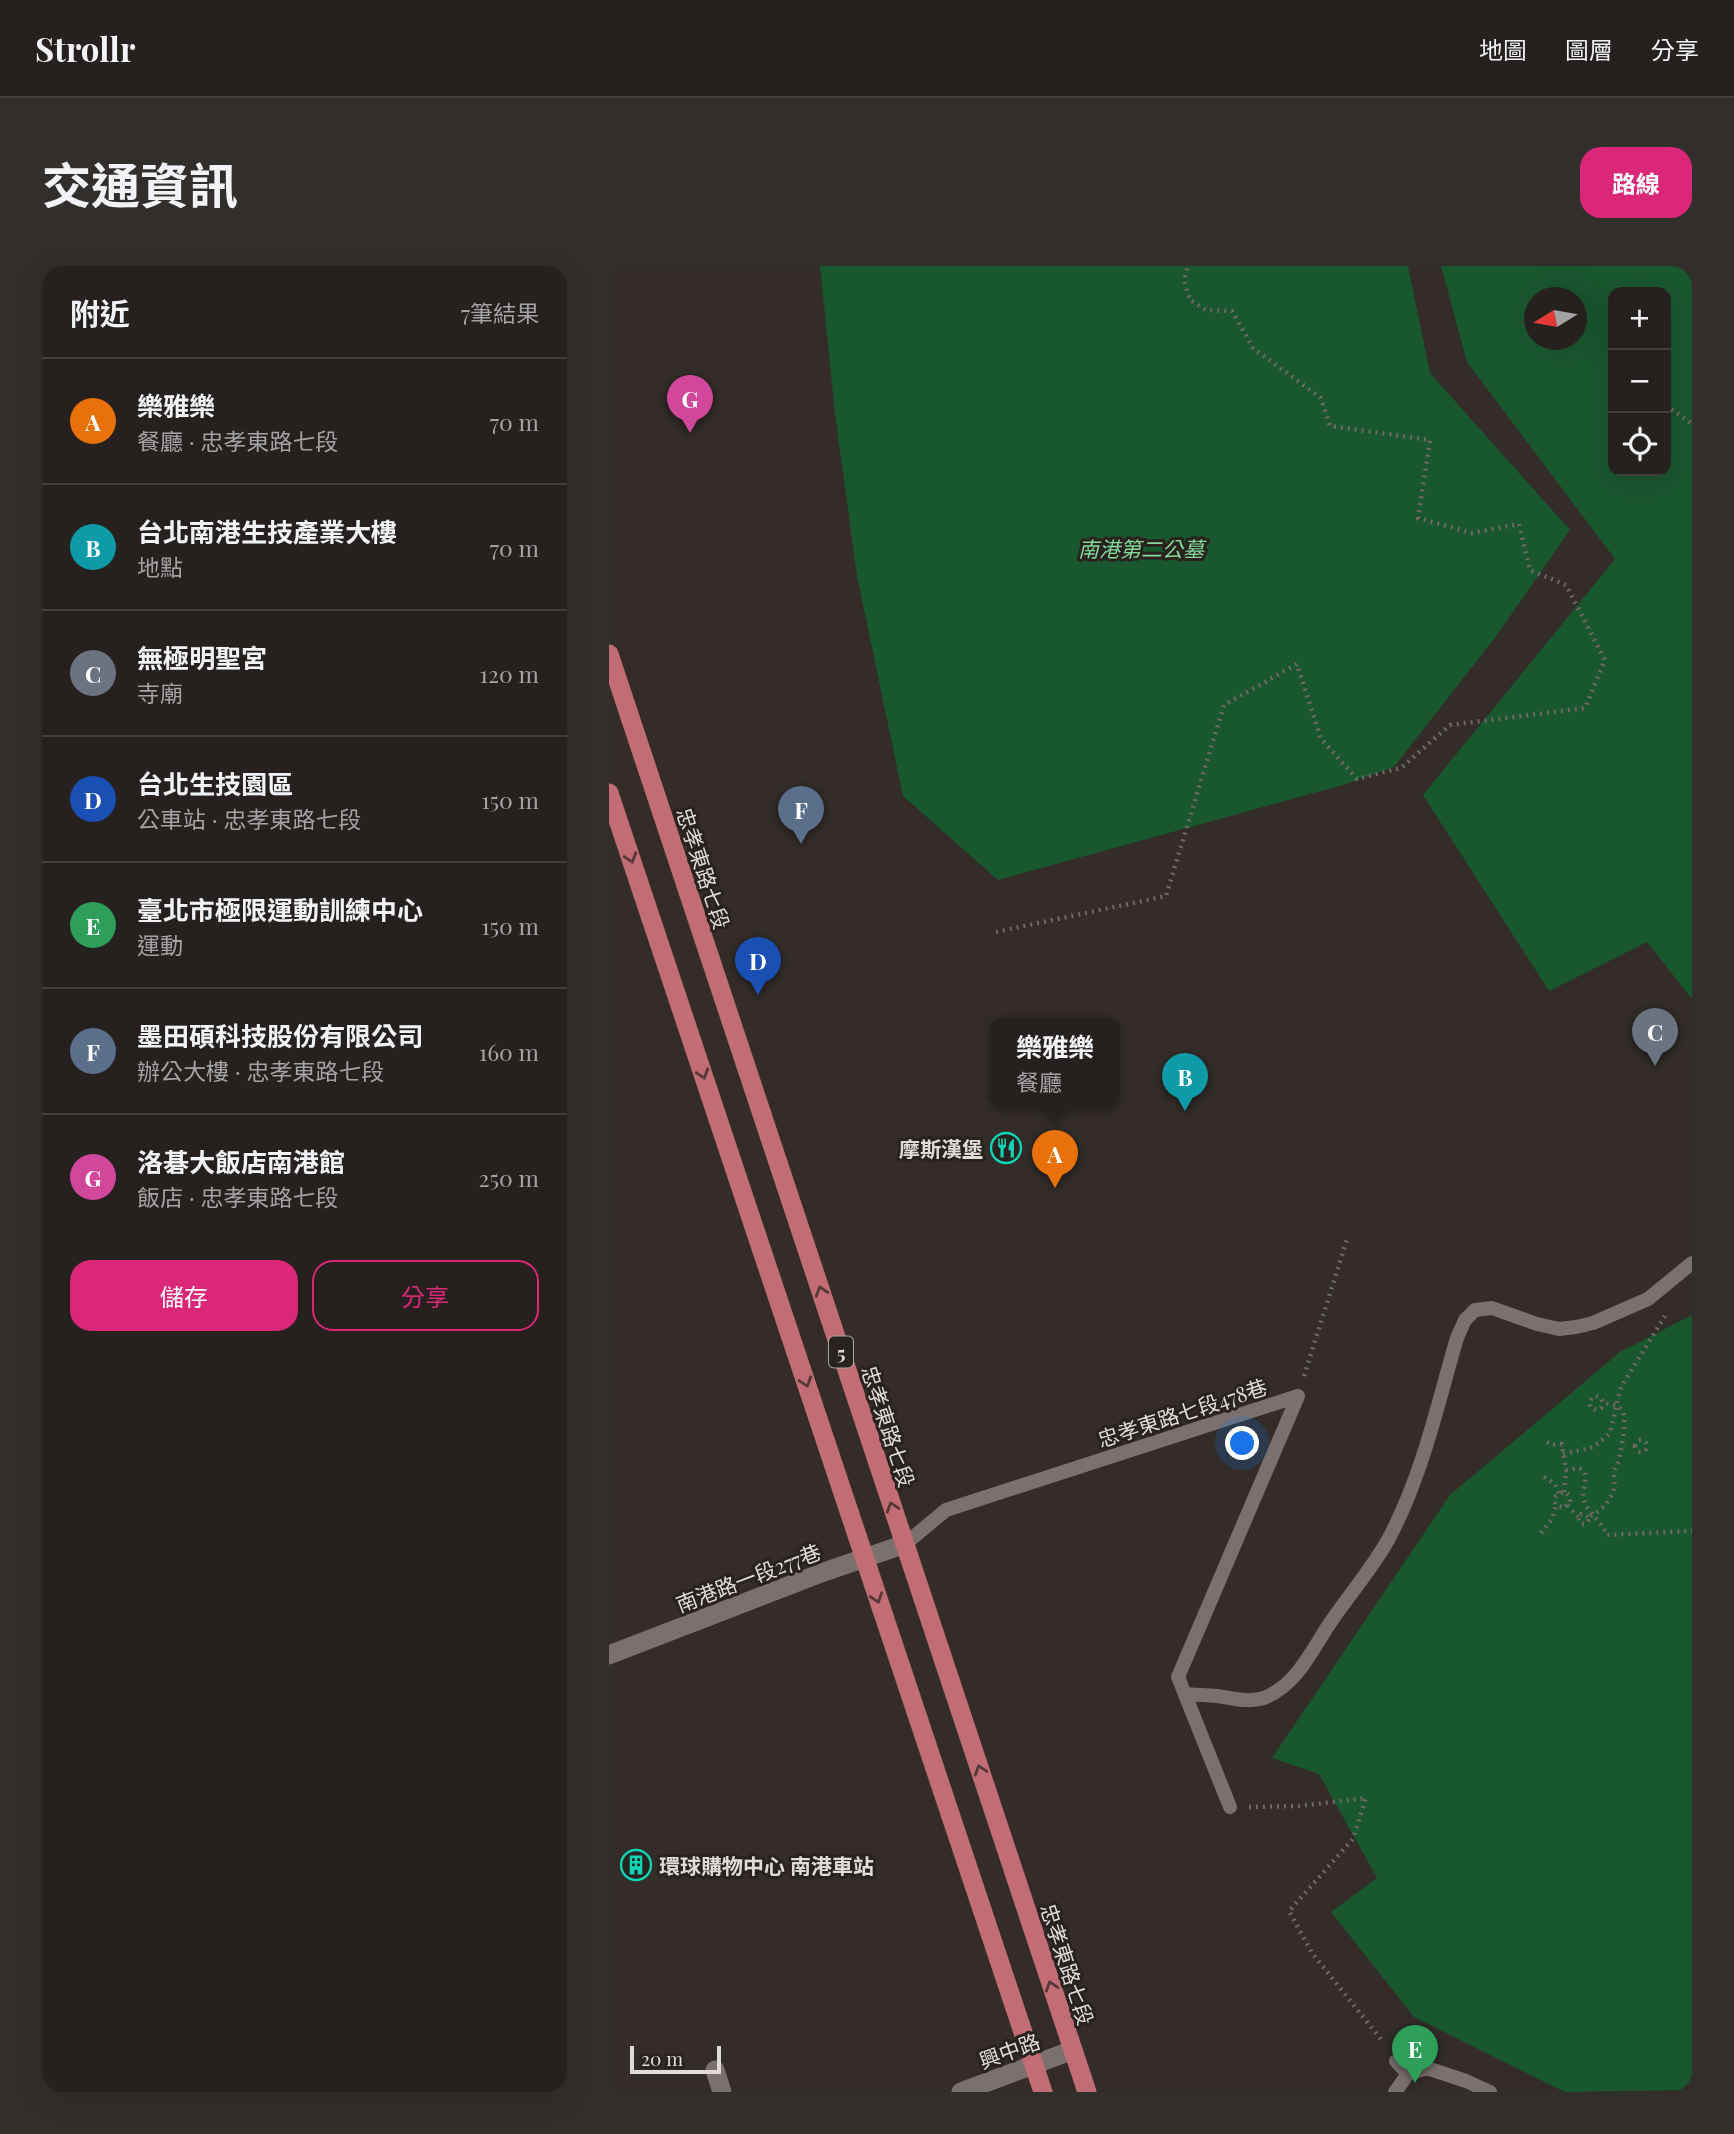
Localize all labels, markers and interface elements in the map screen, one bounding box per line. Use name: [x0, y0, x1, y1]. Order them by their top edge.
text: Strollr: [35, 26, 135, 70]
text: 地圖: [1479, 33, 1527, 65]
text: 圖層: [1565, 33, 1613, 65]
text: 分享: [1651, 33, 1699, 65]
button: 路線: [1580, 147, 1692, 218]
text: 交通資訊: [42, 151, 238, 216]
north arrow: [1524, 287, 1587, 350]
map controls: [1608, 287, 1671, 476]
button: +: [1608, 287, 1671, 350]
text: 附近: [70, 293, 130, 333]
text: 7筆結果: [461, 297, 539, 328]
button: −: [1608, 350, 1671, 413]
pin: G: [667, 375, 713, 433]
text: 樂雅樂: [137, 388, 215, 423]
text: A: [85, 406, 101, 437]
text: 70 m: [490, 406, 539, 437]
button: locate: [1608, 413, 1671, 476]
text: 餐廳 · 忠孝東路七段: [137, 425, 339, 456]
text: 台北南港生技產業大樓: [137, 514, 397, 549]
text: B: [85, 532, 101, 563]
text: 70 m: [490, 532, 539, 563]
park label: 南港第二公墓: [1078, 534, 1207, 562]
text: 地點: [137, 551, 183, 582]
text: 無極明聖宮: [137, 640, 267, 675]
text: C: [85, 658, 101, 689]
text: 120 m: [480, 658, 539, 689]
text: 寺廟: [137, 677, 183, 708]
text: 台北生技園區: [137, 766, 293, 801]
text: D: [84, 784, 102, 815]
text: 150 m: [481, 784, 539, 815]
pin: F: [778, 786, 824, 844]
text: 公車站 · 忠孝東路七段: [137, 803, 362, 834]
street label: 忠孝東路七段: [671, 804, 737, 932]
one-way arrow: [623, 851, 637, 863]
text: 臺北市極限運動訓練中心: [137, 892, 423, 927]
text: E: [86, 910, 100, 941]
text: 150 m: [481, 910, 539, 941]
text: 運動: [137, 929, 183, 960]
pin: D: [735, 937, 781, 995]
pin: C: [1632, 1008, 1678, 1066]
popup: [990, 1017, 1120, 1108]
text: 墨田碩科技股份有限公司: [137, 1018, 423, 1053]
text: 樂雅樂: [1016, 1029, 1094, 1064]
text: F: [86, 1036, 100, 1067]
text: 160 m: [479, 1036, 539, 1067]
pin: B: [1162, 1053, 1208, 1111]
text: 辦公大樓 · 忠孝東路七段: [137, 1055, 385, 1086]
text: 餐廳: [1016, 1066, 1062, 1097]
one-way arrow: [695, 1067, 709, 1079]
pin: A: [1032, 1130, 1078, 1188]
restaurant icon: 摩斯漢堡: [989, 1131, 1023, 1165]
place label: 摩斯漢堡: [899, 1134, 983, 1162]
text: 洛碁大飯店南港館: [137, 1144, 345, 1179]
text: G: [85, 1162, 101, 1193]
text: 250 m: [478, 1162, 539, 1193]
text: 飯店 · 忠孝東路七段: [137, 1181, 339, 1212]
button: 儲存: [70, 1260, 298, 1331]
button: 分享: [312, 1260, 539, 1331]
one-way arrow: [815, 1286, 829, 1298]
road number: 5: [829, 1336, 853, 1368]
street label: 忠孝東路七段: [856, 1362, 922, 1490]
street label: 忠孝東路七段478巷: [1094, 1371, 1270, 1453]
one-way arrow: [798, 1376, 812, 1388]
your location: [1225, 1426, 1259, 1460]
one-way arrow: [886, 1502, 901, 1514]
street label: 南港路一段277巷: [672, 1536, 824, 1618]
one-way arrow: [869, 1592, 884, 1604]
one-way arrow: [974, 1764, 988, 1776]
building icon: 環球購物中心 南港車站: [619, 1848, 653, 1882]
place label: 環球購物中心 南港車站: [659, 1851, 874, 1879]
street label: 忠孝東路七段: [1035, 1900, 1101, 2028]
one-way arrow: [1045, 1980, 1060, 1992]
pin: E: [1392, 2025, 1438, 2083]
street label: 興中路: [975, 2026, 1043, 2074]
scale bar: [630, 2043, 721, 2075]
text: 20 m: [641, 2045, 683, 2071]

